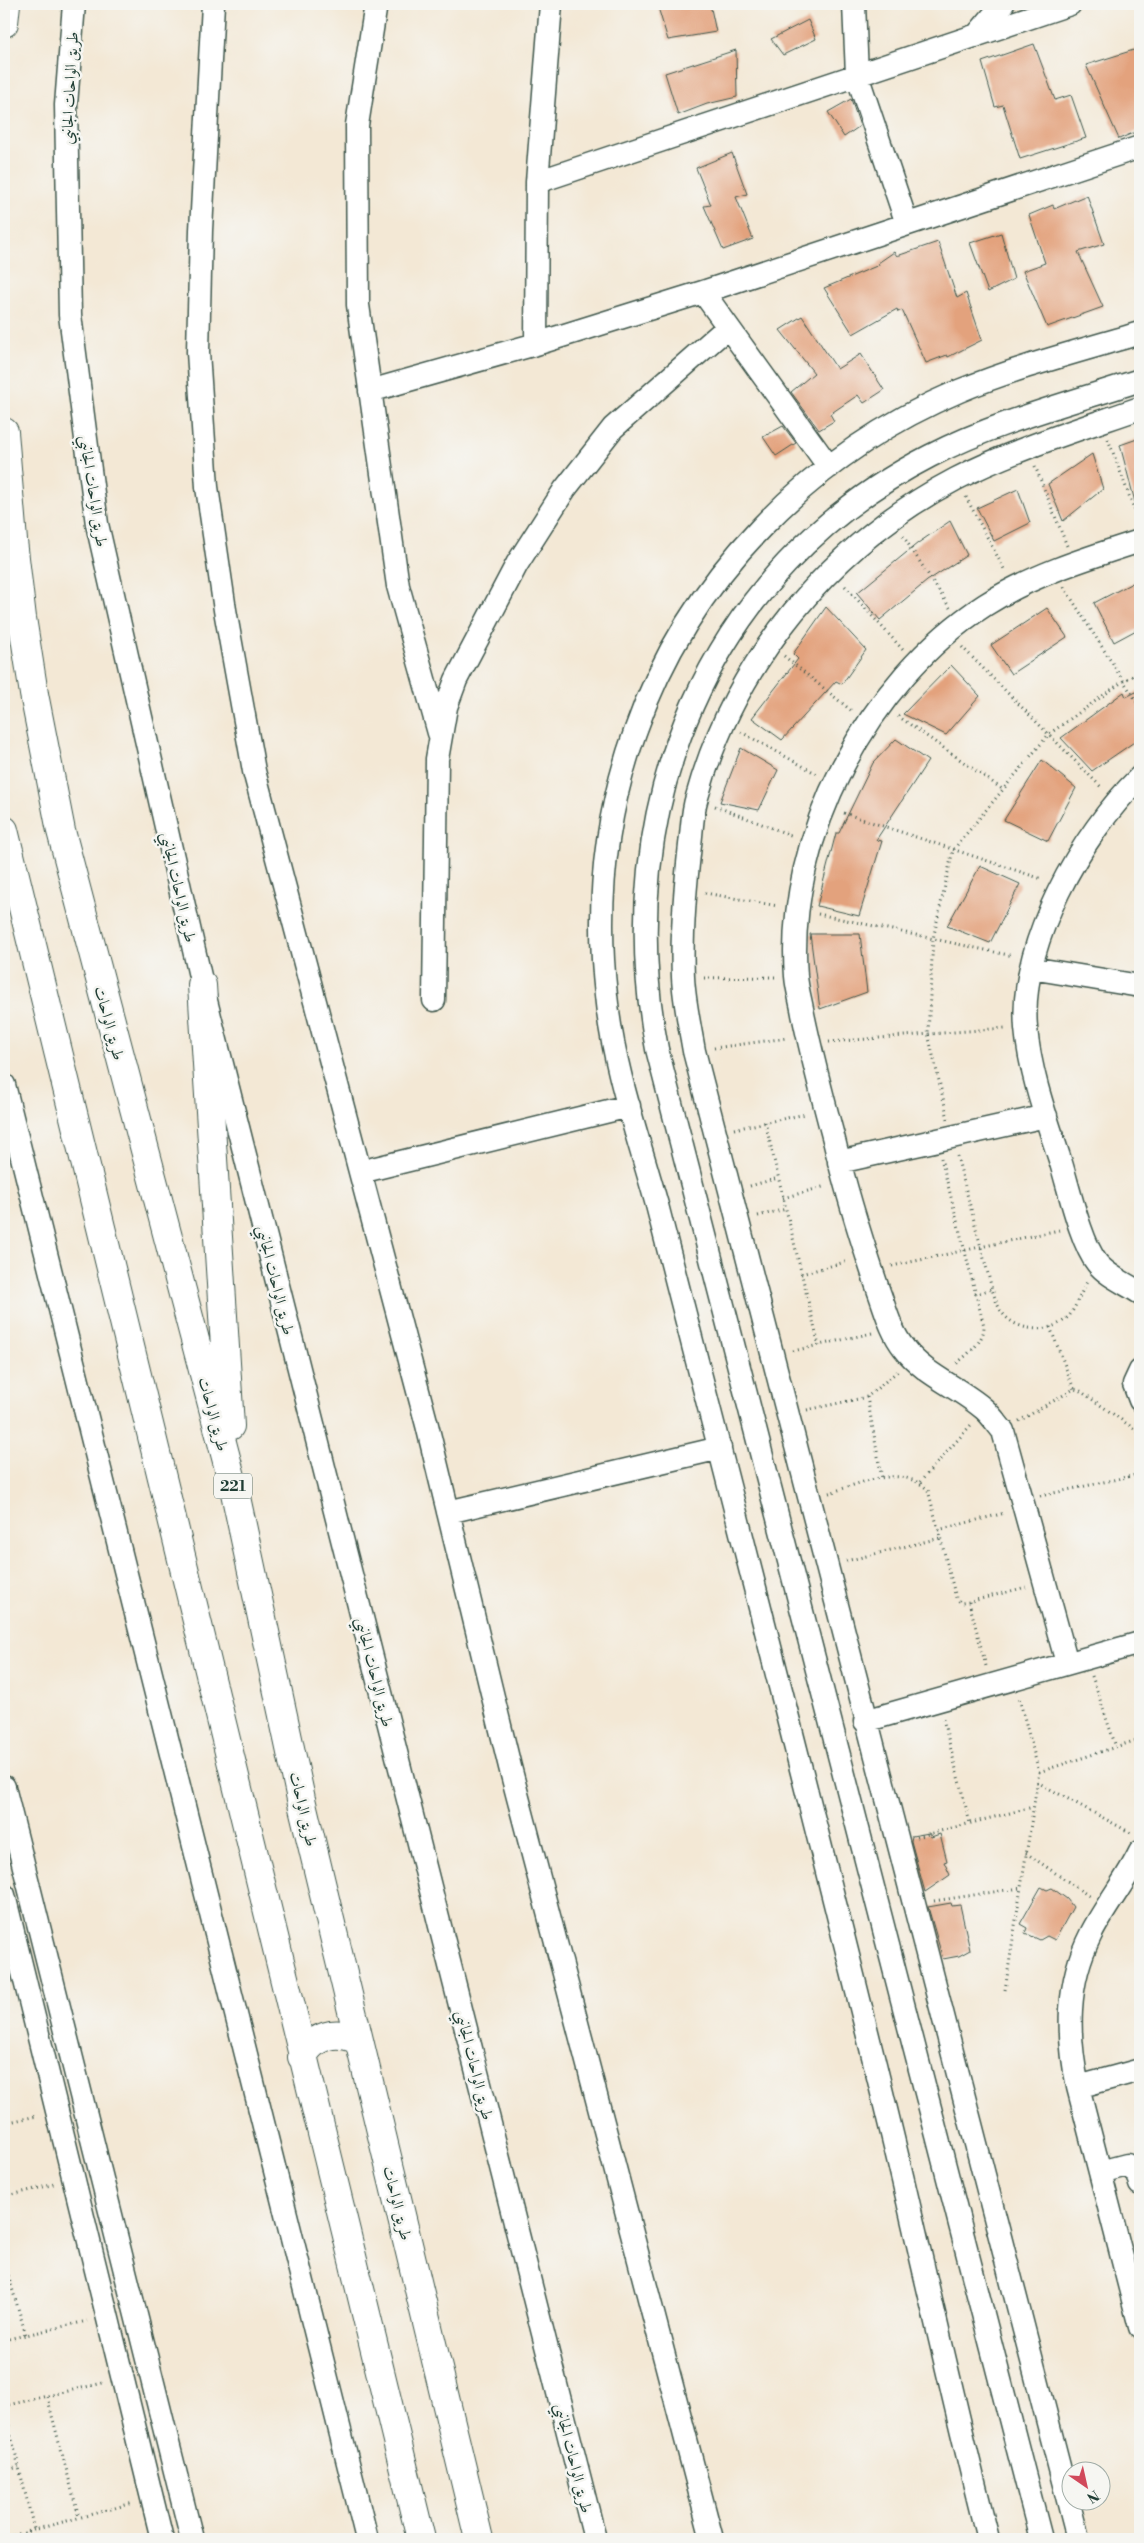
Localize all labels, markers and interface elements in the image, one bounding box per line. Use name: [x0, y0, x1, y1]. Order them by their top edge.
street label: طريق الواحات الجانبي: [57, 31, 87, 145]
street label: طريق الواحات الجانبي: [70, 434, 112, 549]
street label: طريق الواحات الجانبي: [152, 830, 200, 945]
street label: طريق الواحات: [90, 984, 129, 1063]
street label: طريق الواحات الجانبي: [248, 1223, 298, 1338]
street label: طريق الواحات: [194, 1375, 233, 1454]
road number: 221: [214, 1474, 252, 1498]
street label: طريق الواحات الجانبي: [347, 1615, 397, 1730]
street label: طريق الواحات: [285, 1770, 321, 1849]
street label: طريق الواحات الجانبي: [447, 2008, 497, 2123]
street label: طريق الواحات: [378, 2164, 416, 2243]
street label: طريق الواحات الجانبي: [546, 2401, 596, 2516]
north arrow: [1062, 2460, 1112, 2510]
text: N: [1083, 2485, 1102, 2507]

